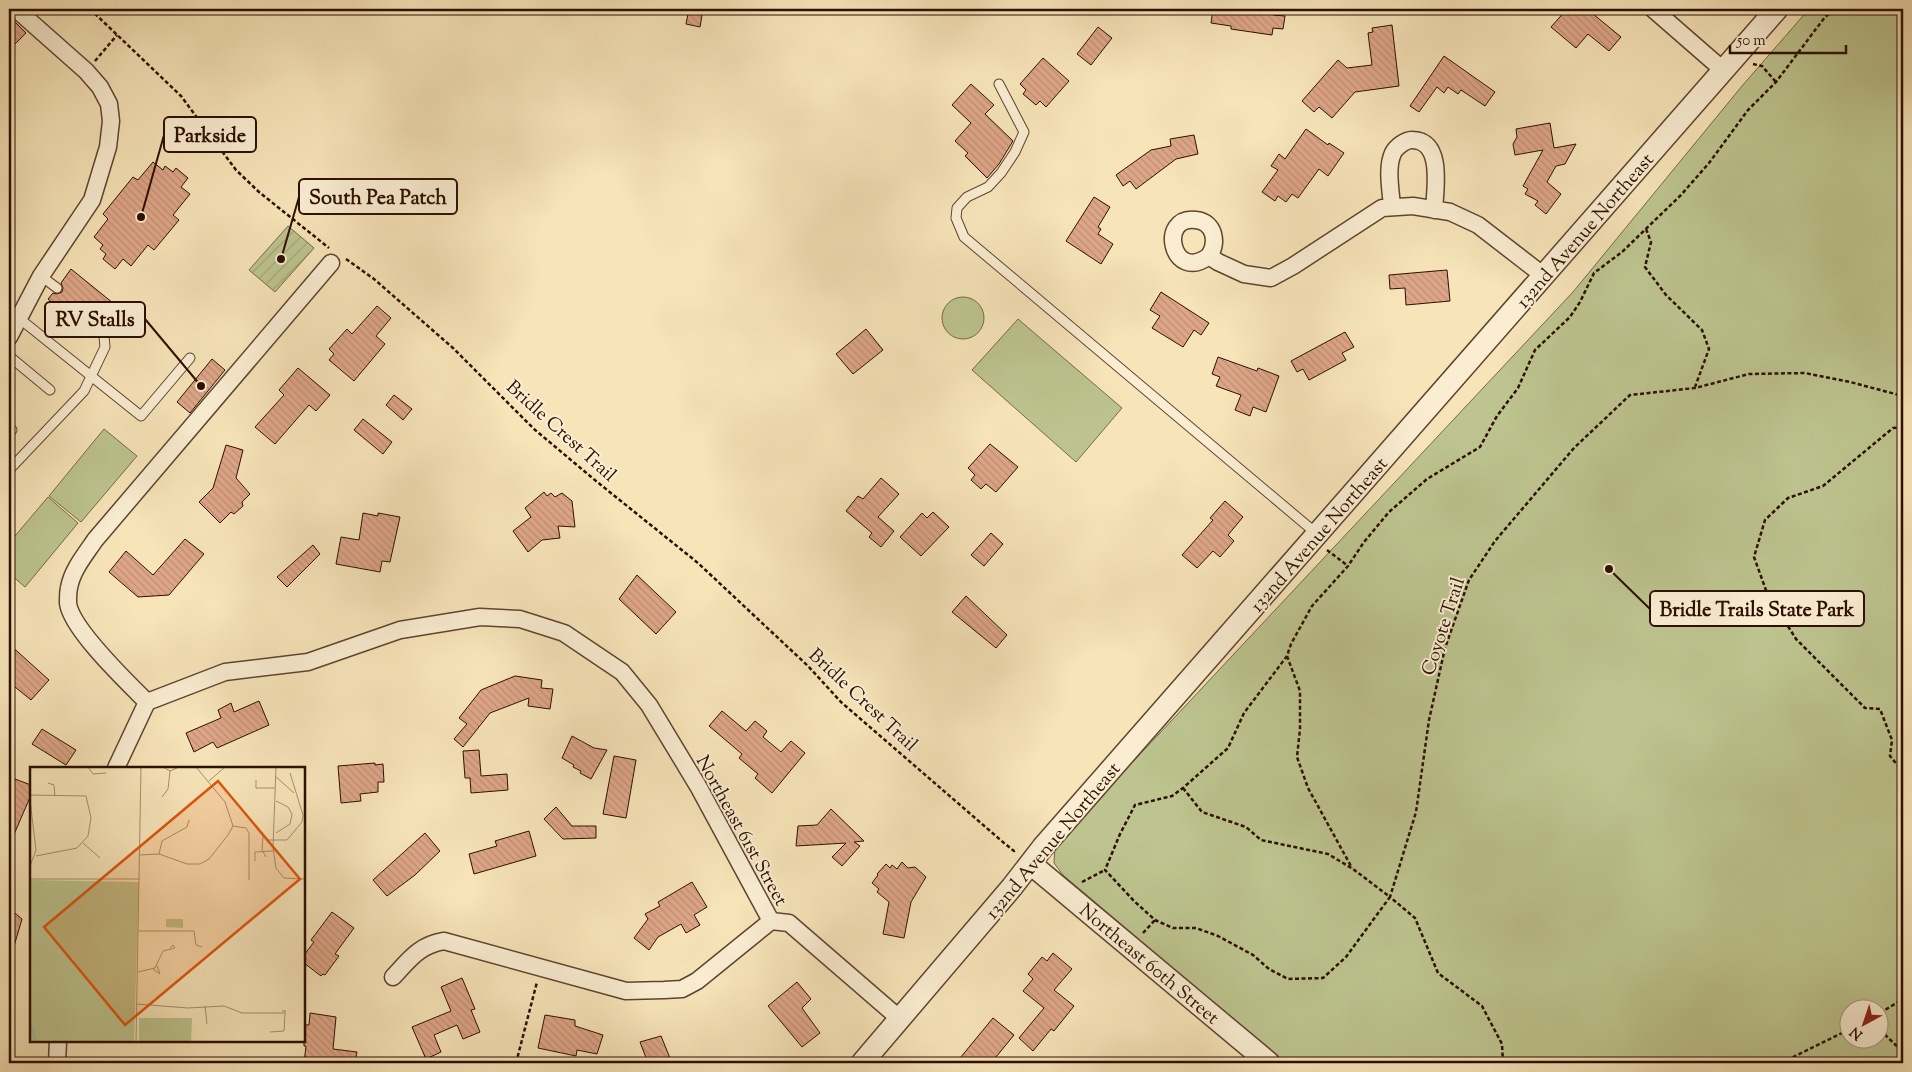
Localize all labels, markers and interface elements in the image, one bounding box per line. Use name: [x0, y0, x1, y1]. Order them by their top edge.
scale bar: [1730, 22, 1846, 54]
text: 50 m: [1736, 31, 1766, 52]
callout: Parkside: [164, 117, 256, 152]
text: Parkside: [174, 123, 246, 152]
street label: 132nd Avenue Northeast: [1511, 148, 1661, 315]
callout: South Pea Patch: [299, 179, 457, 214]
text: South Pea Patch: [309, 185, 447, 214]
callout: RV Stalls: [45, 302, 145, 337]
text: RV Stalls: [55, 307, 135, 336]
street label: Bridle Crest Trail: [499, 375, 622, 489]
street label: 132nd Avenue Northeast: [1245, 452, 1395, 619]
street label: Coyote Trail: [1416, 574, 1473, 679]
callout: Bridle Trails State Park: [1650, 591, 1864, 626]
text: Bridle Trails State Park: [1660, 597, 1854, 626]
street label: Bridle Crest Trail: [802, 643, 923, 759]
street label: Northeast 61st Street: [688, 751, 794, 912]
street label: 132nd Avenue Northeast: [980, 757, 1128, 926]
inset map: [30, 767, 305, 1042]
street label: Northeast 60th Street: [1072, 898, 1225, 1032]
north arrow: [1840, 1000, 1890, 1050]
text: N: [1846, 1021, 1868, 1044]

